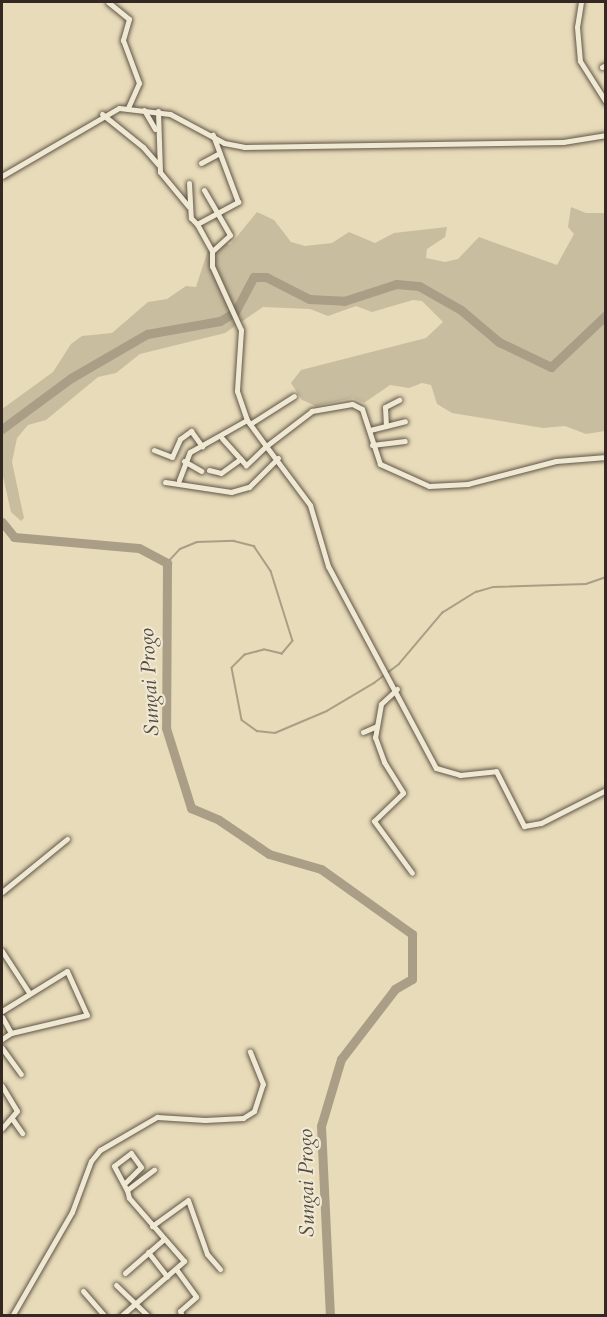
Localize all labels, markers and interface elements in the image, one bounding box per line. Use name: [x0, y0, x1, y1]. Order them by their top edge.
water label: Sungai Progo: [135, 627, 165, 737]
water label: Sungai Progo: [293, 1129, 321, 1237]

